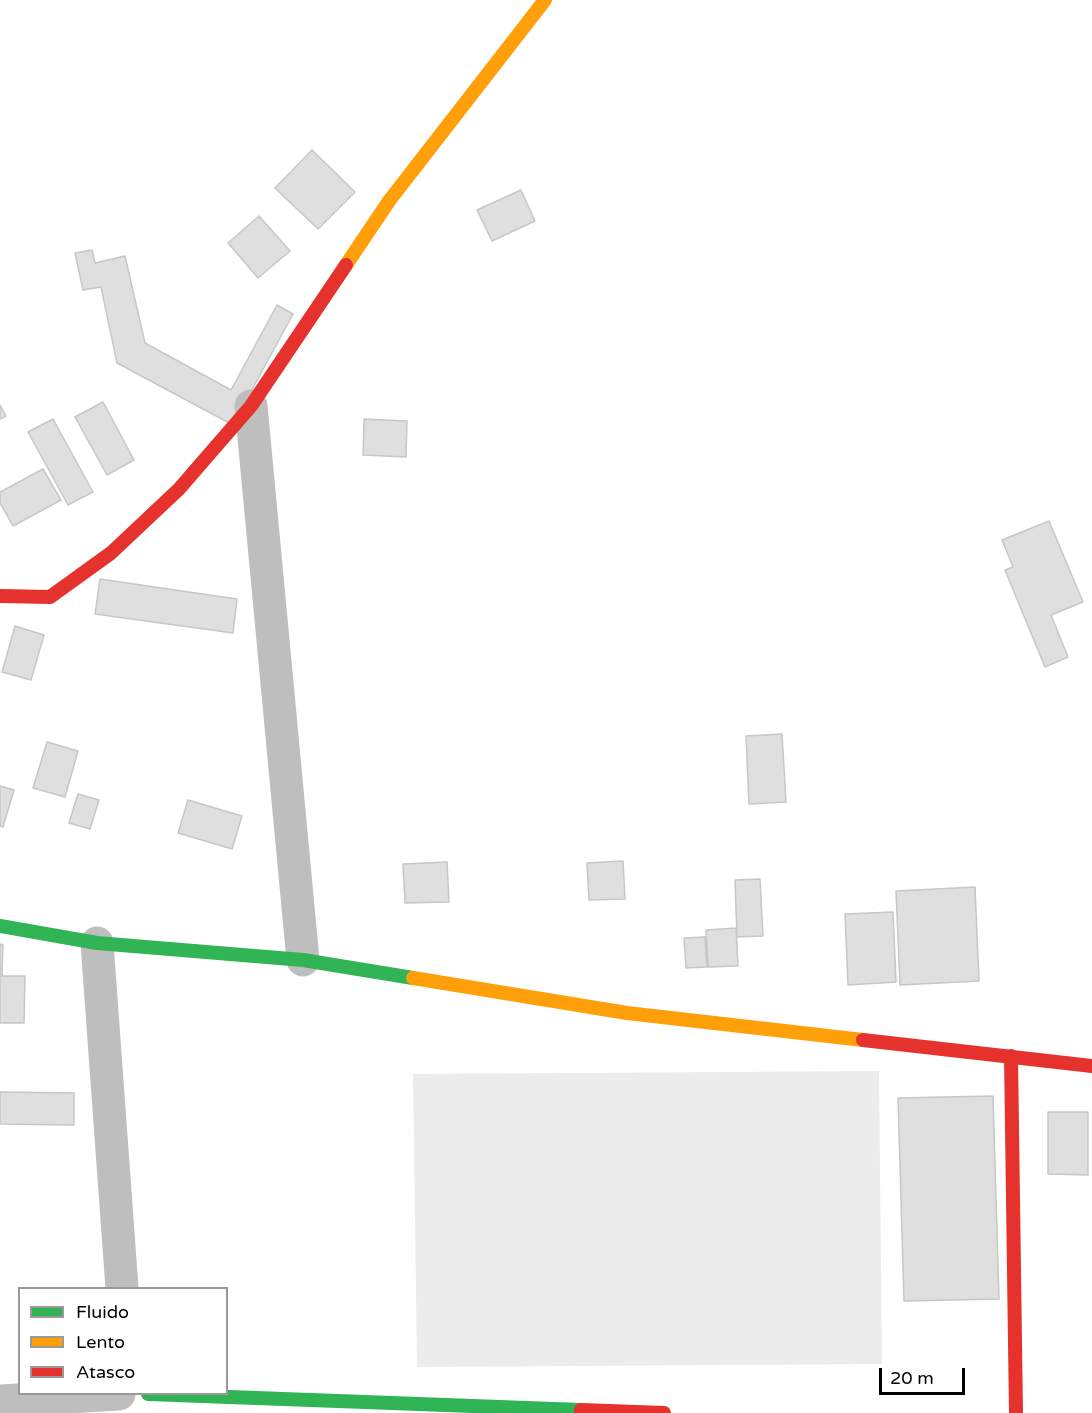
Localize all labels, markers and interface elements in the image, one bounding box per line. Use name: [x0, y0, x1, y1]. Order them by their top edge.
legend: [18, 1287, 228, 1395]
text: Fluido: [76, 1301, 129, 1323]
text: Lento: [76, 1331, 125, 1353]
scale bar: [882, 1356, 968, 1394]
text: Atasco: [76, 1361, 135, 1383]
text: 20 m: [890, 1367, 934, 1389]

